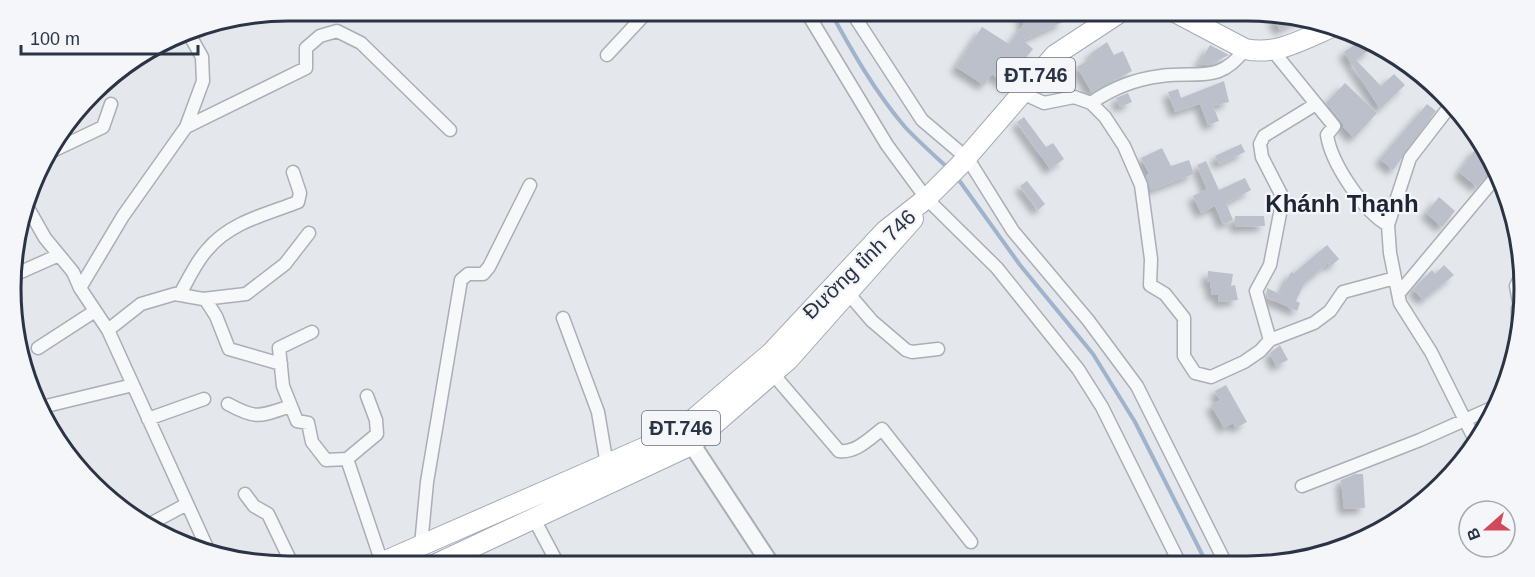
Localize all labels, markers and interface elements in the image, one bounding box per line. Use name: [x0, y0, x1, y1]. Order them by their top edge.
scale bar: [21, 18, 198, 56]
text: 100 m: [30, 29, 80, 49]
road number: ĐT.746: [997, 58, 1075, 92]
district label: Khánh Thạnh: [1265, 190, 1419, 217]
street label: Đường tỉnh 746: [798, 205, 920, 323]
road number: ĐT.746: [642, 411, 720, 445]
north arrow: [1457, 499, 1517, 559]
text: B: [1463, 526, 1483, 543]

